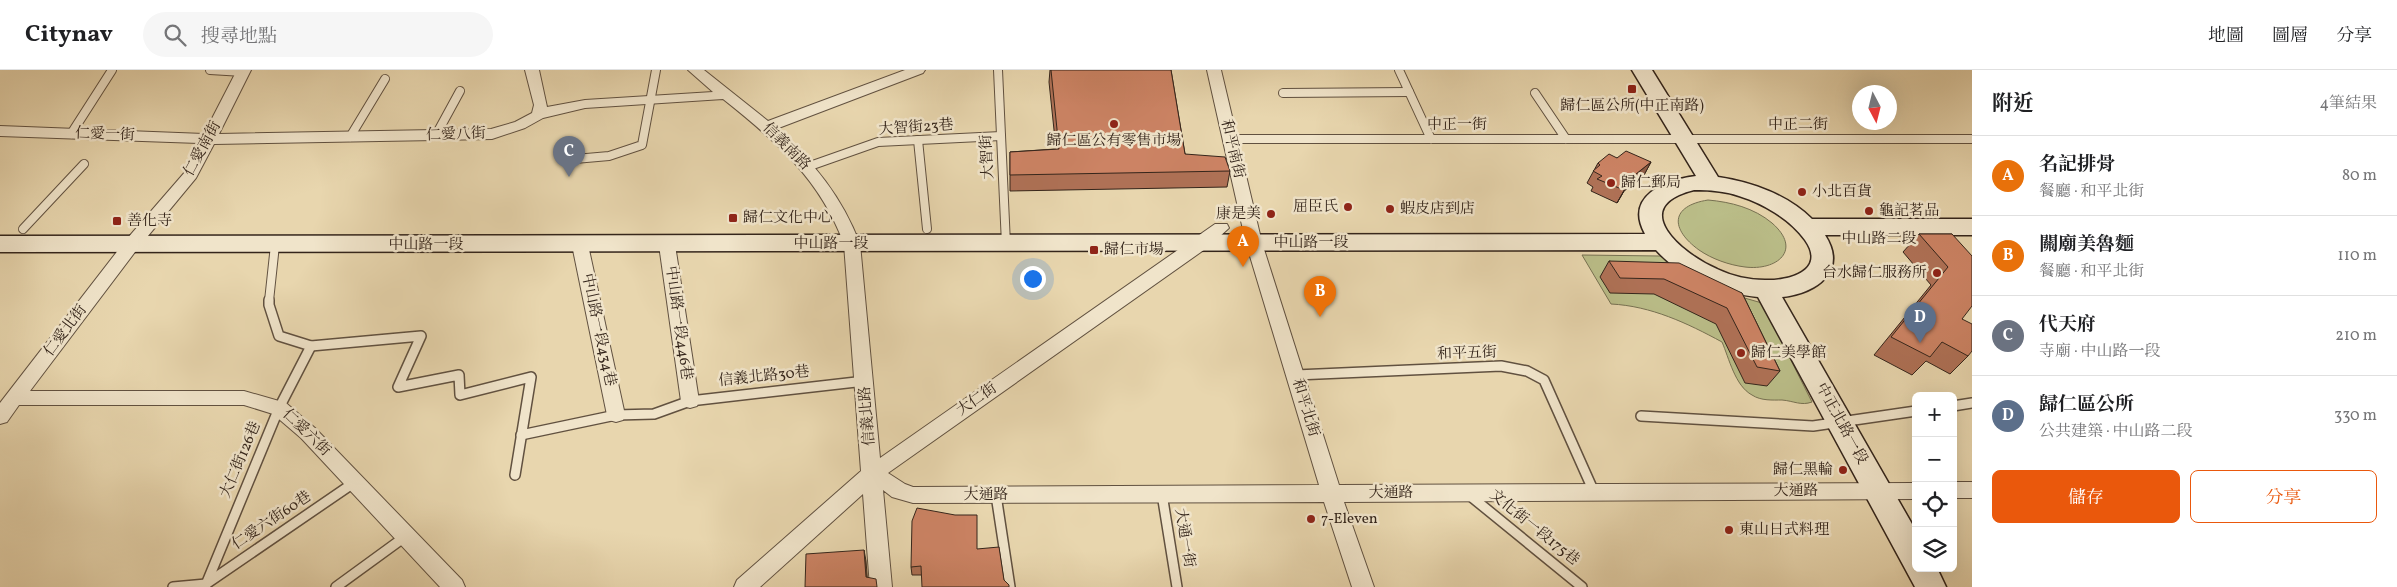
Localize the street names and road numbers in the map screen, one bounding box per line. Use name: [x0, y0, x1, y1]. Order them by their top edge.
street label: 大智街23巷: [878, 115, 954, 141]
street label: 中正一街: [1427, 115, 1487, 136]
street label: 中正二街: [1768, 115, 1828, 136]
street label: 和平南街: [1215, 117, 1249, 181]
street label: 仁愛南街: [179, 118, 227, 180]
street label: 信義南路: [757, 118, 815, 176]
street label: 仁愛一街: [75, 123, 135, 147]
street label: 仁愛八街: [426, 123, 486, 147]
street label: 大智街: [976, 134, 1000, 180]
street label: 中山路二段: [1841, 229, 1917, 250]
street label: 中山路一段: [1273, 233, 1349, 254]
street label: 中山路一段: [793, 234, 869, 255]
street label: 中山路一段: [388, 235, 464, 256]
street label: 中山路一段446巷: [660, 264, 696, 382]
street label: 中山路一段434巷: [576, 272, 620, 388]
street label: 仁愛北街: [40, 301, 92, 361]
street label: 和平五街: [1437, 342, 1497, 366]
street label: 信義北路30巷: [717, 362, 811, 392]
street label: 和平北街: [1286, 376, 1324, 440]
street label: 大仁街: [953, 378, 1001, 422]
street label: 中正北路一段: [1810, 380, 1872, 468]
street label: 信義北路: [855, 385, 881, 447]
street label: 仁愛六街: [277, 405, 335, 461]
street label: 大仁街126巷: [215, 418, 267, 502]
street label: 大通路: [1773, 481, 1819, 502]
street label: 大通路: [1368, 483, 1414, 504]
street label: 大通路: [963, 485, 1009, 506]
street label: 文化街一段175巷: [1485, 485, 1583, 571]
street label: 仁愛六街60巷: [228, 487, 316, 555]
street label: 大通一街: [1169, 507, 1199, 569]

